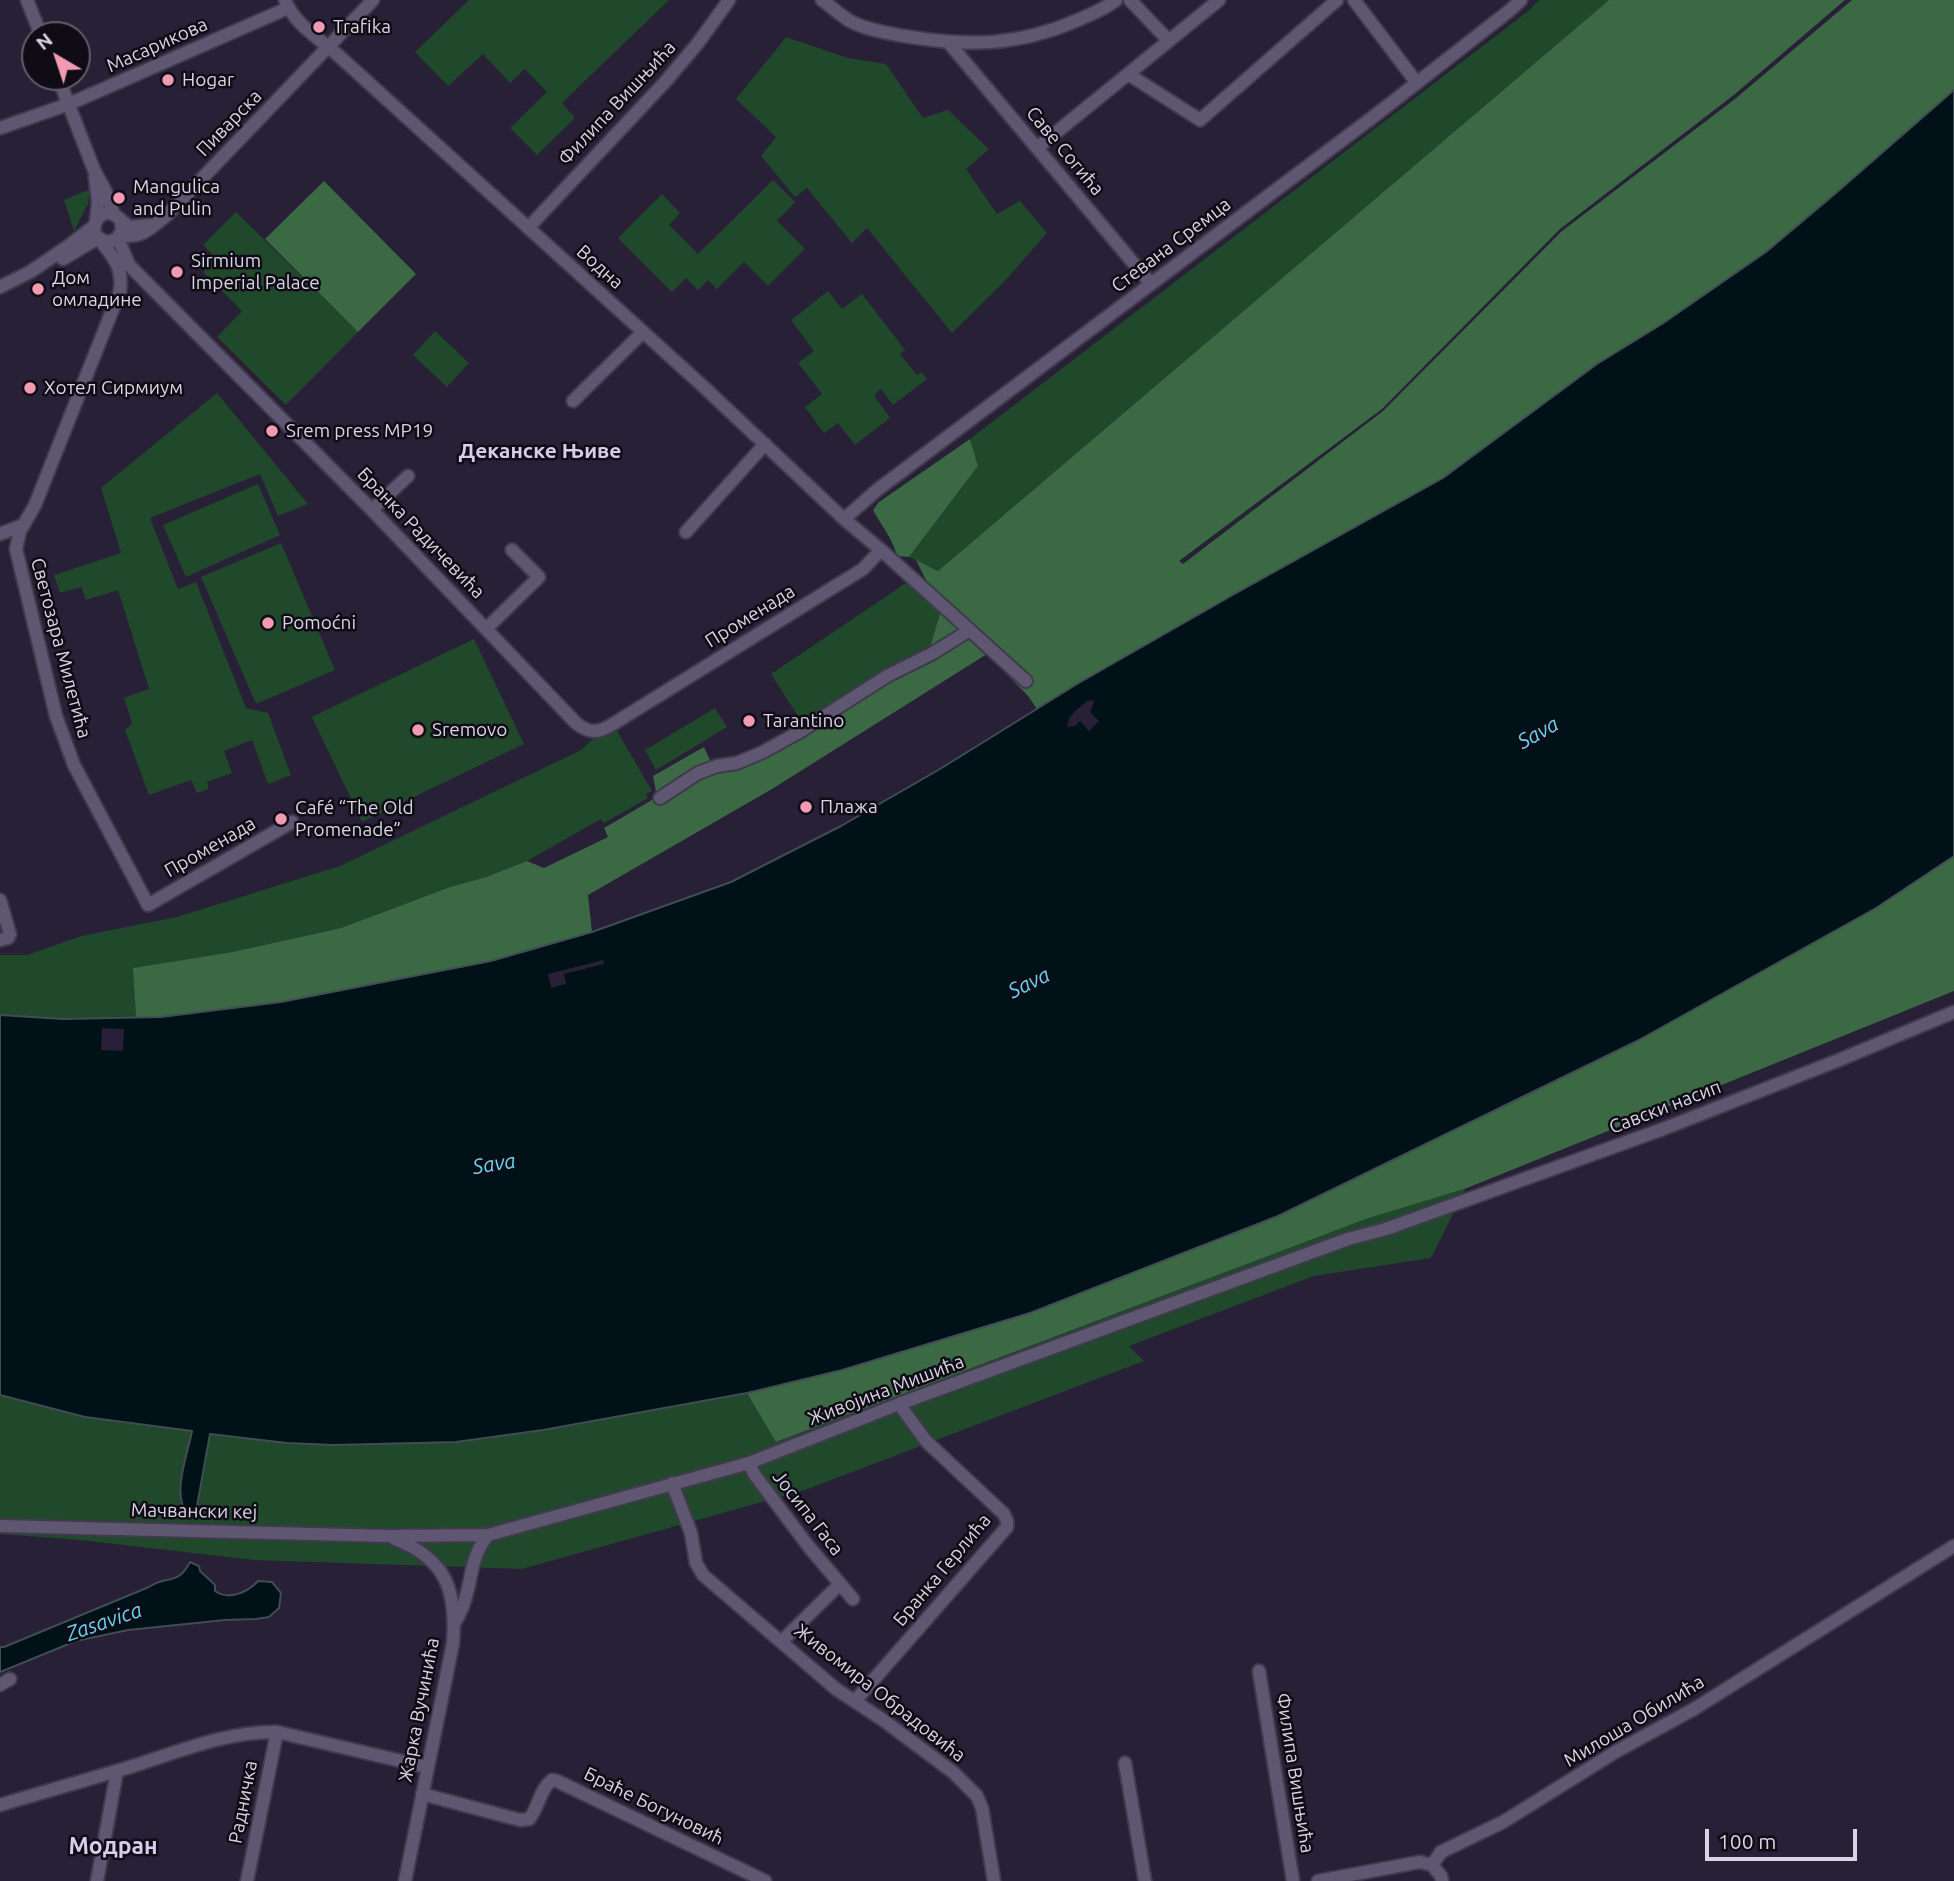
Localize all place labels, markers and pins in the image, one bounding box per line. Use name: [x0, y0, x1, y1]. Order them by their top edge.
place label: Trafika: [333, 16, 391, 38]
marker: Trafika: [311, 19, 327, 35]
place label: Hogar: [182, 69, 234, 91]
marker: Hogar: [160, 72, 176, 88]
place label: Mangulica and Pulin: [133, 176, 220, 220]
marker: Mangulica and Pulin: [111, 190, 127, 206]
place label: Sirmium Imperial Palace: [191, 250, 320, 294]
marker: Sirmium Imperial Palace: [169, 264, 185, 280]
place label: Дом омладине: [52, 267, 142, 311]
marker: Дом омладине: [30, 281, 46, 297]
place label: Хотел Сирмиум: [44, 377, 183, 399]
marker: Хотел Сирмиум: [22, 380, 38, 396]
place label: Srem press MP19: [286, 420, 433, 442]
marker: Srem press MP19: [264, 423, 280, 439]
place label: Pomoćni: [282, 612, 356, 634]
marker: Pomoćni: [260, 615, 276, 631]
place label: Tarantino: [763, 710, 844, 732]
marker: Tarantino: [741, 713, 757, 729]
place label: Sremovo: [432, 719, 507, 741]
marker: Sremovo: [410, 722, 426, 738]
place label: Плажа: [820, 796, 878, 818]
place label: Café “The Old Promenade”: [295, 797, 414, 841]
marker: Плажа: [798, 799, 814, 815]
marker: Café “The Old Promenade”: [273, 811, 289, 827]

